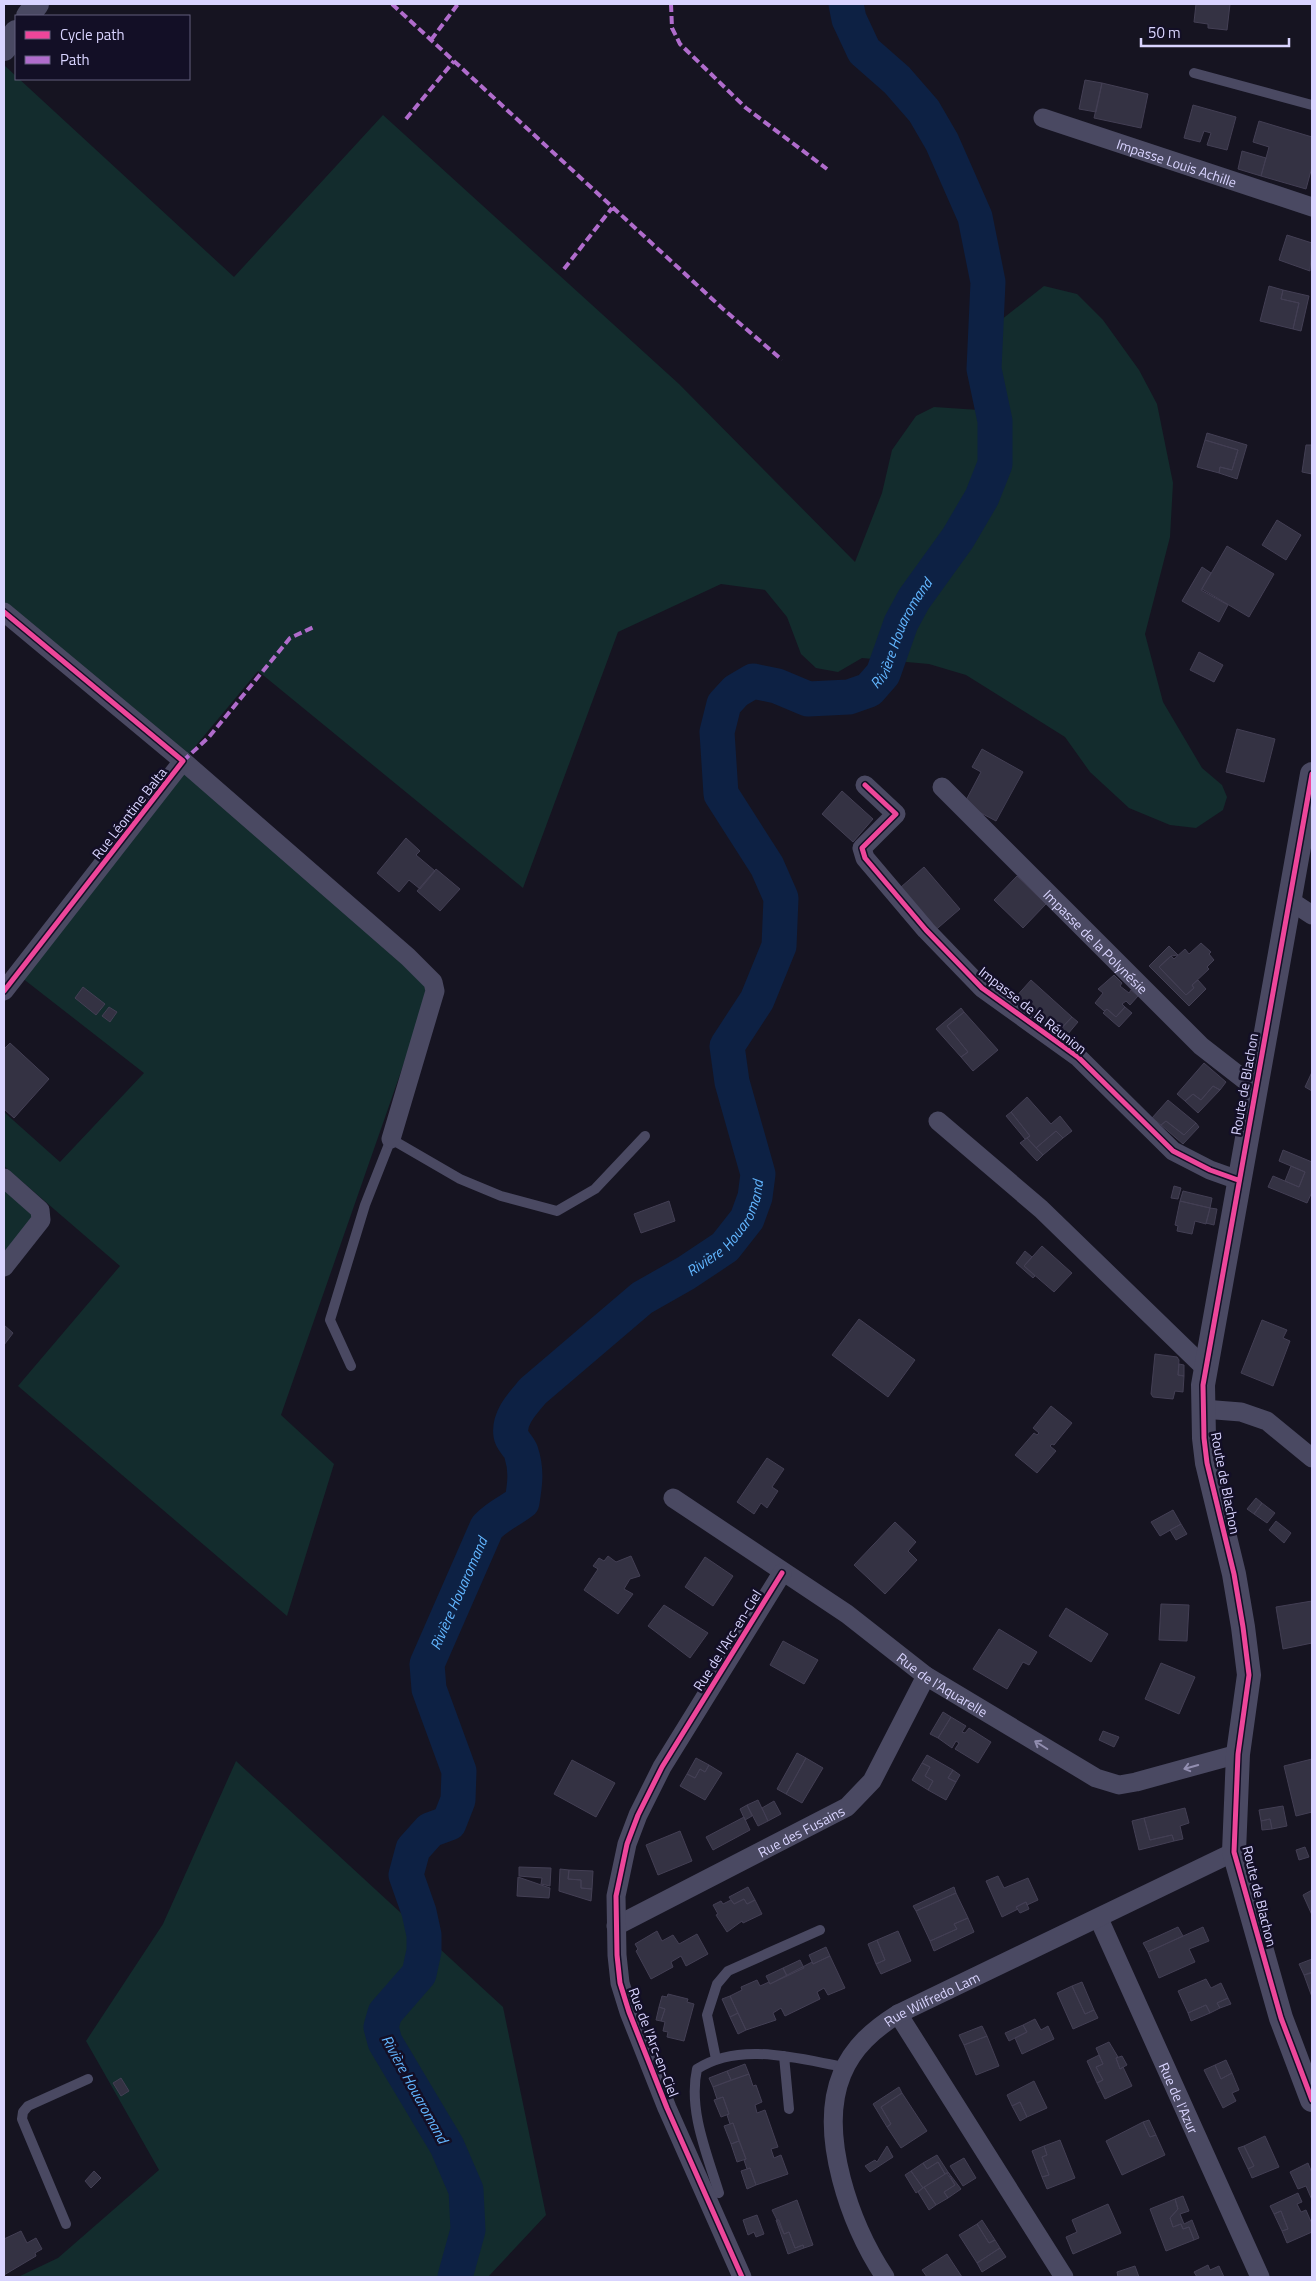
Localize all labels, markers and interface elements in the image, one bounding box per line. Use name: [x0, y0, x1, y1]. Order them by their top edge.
legend: [15, 15, 190, 80]
scale bar: [1141, 15, 1288, 47]
text: 50 m: [1148, 21, 1181, 44]
text: Cycle path: [60, 23, 125, 46]
text: Path: [60, 48, 90, 71]
street label: Impasse Louis Achille: [1114, 133, 1240, 192]
water label: Rivière Houaromand: [864, 572, 938, 693]
street label: Rue Léontine Balta: [86, 763, 172, 863]
street label: Impasse de la Polynésie: [1039, 884, 1153, 998]
street label: Impasse de la Réunion: [974, 961, 1092, 1059]
street label: Route de Blachon: [1225, 1031, 1263, 1137]
water label: Rivière Houaromand: [681, 1177, 769, 1281]
street label: Route de Blachon: [1206, 1430, 1246, 1536]
water label: Rivière Houaromand: [423, 1532, 493, 1653]
street label: Rue de l'Arc-en-Ciel: [687, 1585, 767, 1695]
street label: Rue de l'Aquarelle: [893, 1647, 992, 1721]
one-way arrow: [1035, 1739, 1049, 1749]
one-way arrow: [1183, 1763, 1199, 1773]
street label: Rue des Fusains: [754, 1800, 848, 1862]
street label: Route de Blachon: [1237, 1843, 1283, 1949]
street label: Rue Wilfredo Lam: [879, 1966, 983, 2031]
street label: Rue de l'Arc-en-Ciel: [623, 1984, 685, 2100]
water label: Rivière Houaromand: [376, 2031, 455, 2149]
street label: Rue de l'Azur: [1154, 2059, 1205, 2137]

